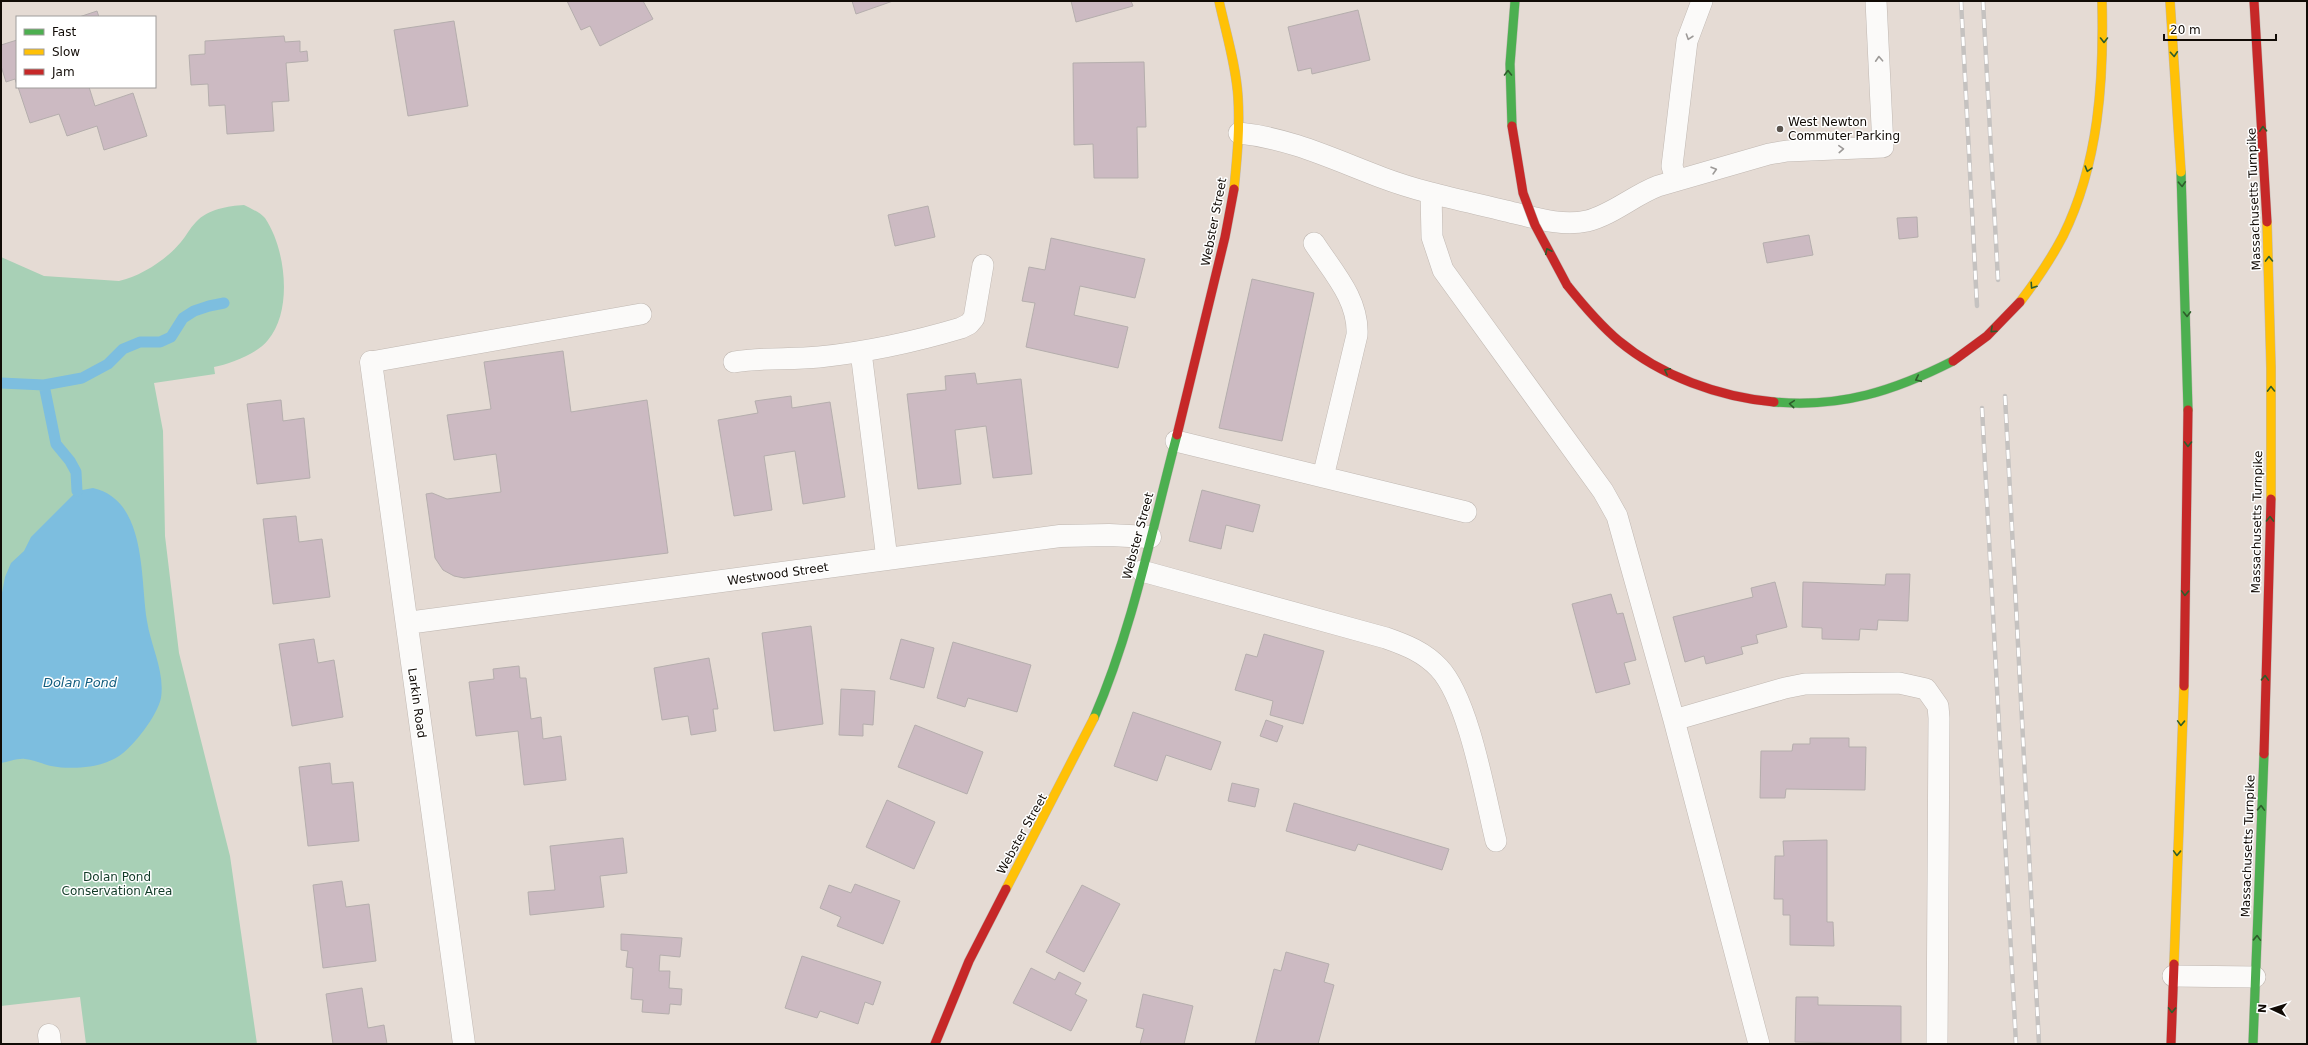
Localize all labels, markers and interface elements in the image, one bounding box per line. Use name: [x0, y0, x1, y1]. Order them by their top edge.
legend: [16, 16, 156, 88]
scale bar: [2164, 16, 2276, 42]
text: 20 m: [2170, 23, 2201, 37]
text: Fast: [52, 25, 76, 39]
one-way arrow: [1685, 34, 1693, 41]
one-way arrow: [2100, 37, 2108, 43]
text: Slow: [52, 45, 80, 59]
one-way arrow: [2169, 51, 2178, 57]
one-way arrow: [1874, 56, 1883, 62]
text: Jam: [51, 65, 75, 79]
one-way arrow: [1504, 70, 1512, 76]
place label: West Newton Commuter Parking: [1788, 115, 1900, 143]
marker: West Newton Commuter Parking: [1775, 124, 1785, 134]
one-way arrow: [2259, 126, 2268, 132]
street label: Massachusetts Turnpike: [2245, 127, 2263, 271]
one-way arrow: [1838, 144, 1844, 153]
one-way arrow: [2084, 165, 2093, 172]
one-way arrow: [1710, 166, 1717, 175]
street label: Webster Street: [1199, 176, 1229, 267]
one-way arrow: [2178, 181, 2187, 187]
one-way arrow: [1545, 248, 1553, 255]
one-way arrow: [2264, 256, 2273, 262]
one-way arrow: [2030, 282, 2038, 289]
one-way arrow: [2182, 311, 2191, 317]
one-way arrow: [1991, 326, 1998, 333]
one-way arrow: [1664, 368, 1671, 376]
one-way arrow: [1915, 374, 1922, 382]
one-way arrow: [2267, 386, 2275, 392]
one-way arrow: [1789, 400, 1795, 409]
one-way arrow: [2184, 441, 2192, 447]
street label: Massachusetts Turnpike: [2249, 450, 2265, 594]
street label: Webster Street: [1120, 491, 1156, 581]
one-way arrow: [2266, 516, 2274, 522]
street label: Westwood Street: [727, 560, 830, 588]
one-way arrow: [2181, 590, 2189, 596]
street label: Larkin Road: [405, 667, 429, 739]
water label: Dolan Pond: [43, 675, 118, 690]
one-way arrow: [2261, 675, 2269, 681]
one-way arrow: [2177, 720, 2185, 726]
street label: Massachusetts Turnpike: [2239, 774, 2257, 918]
street label: Webster Street: [994, 791, 1050, 877]
one-way arrow: [2257, 805, 2265, 811]
one-way arrow: [2172, 850, 2181, 856]
park label: Dolan Pond Conservation Area: [62, 870, 172, 898]
one-way arrow: [2252, 935, 2261, 941]
north arrow: [2252, 989, 2292, 1029]
text: N: [2256, 1003, 2269, 1013]
one-way arrow: [2168, 1007, 2176, 1013]

